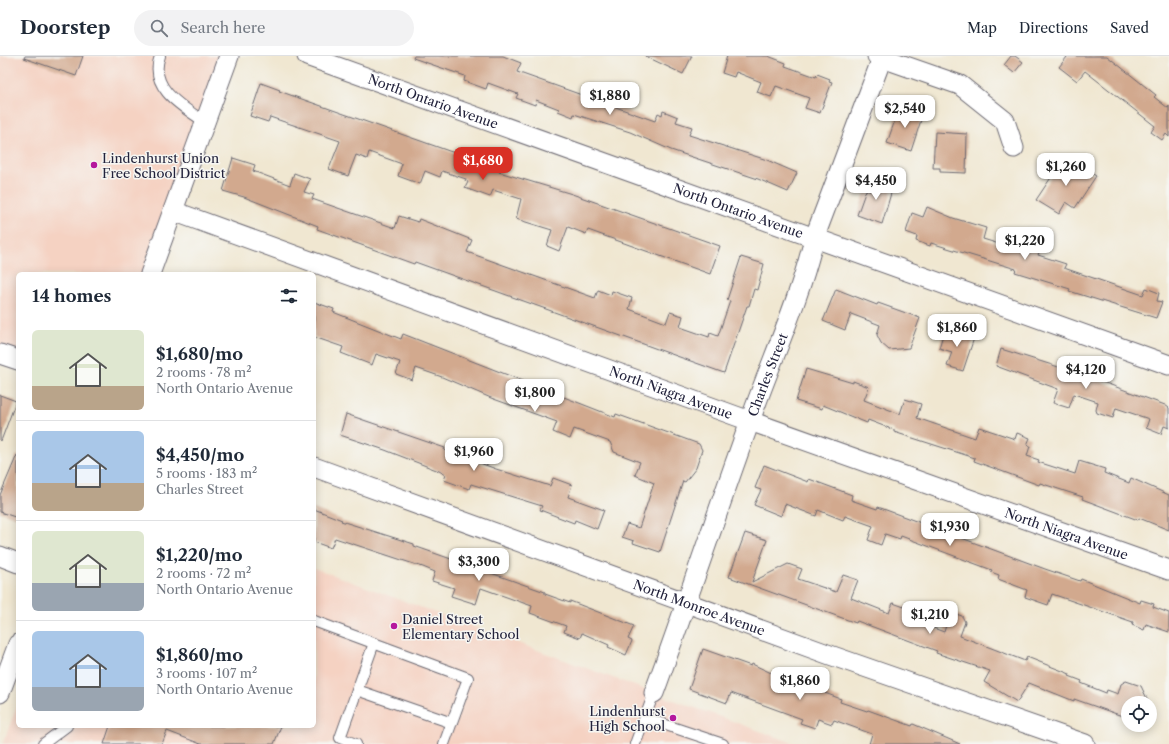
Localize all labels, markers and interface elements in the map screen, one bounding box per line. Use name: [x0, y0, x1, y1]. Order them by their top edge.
search box: [134, 10, 414, 46]
text: Doorstep: [20, 16, 110, 39]
icon: search: [148, 17, 170, 39]
text: Search here: [180, 18, 265, 37]
text: Map: [967, 19, 997, 37]
text: Directions: [1019, 19, 1088, 37]
text: Saved: [1110, 19, 1149, 37]
street label: North Ontario Avenue: [366, 71, 500, 132]
pin: $1,880: [577, 82, 643, 116]
text: $1,880: [590, 87, 630, 103]
pin: $2,540: [872, 95, 938, 129]
text: $2,540: [884, 100, 926, 116]
pin: $1,680: [450, 147, 516, 181]
place label: Lindenhurst Union Free School District: [102, 150, 226, 181]
text: $1,680: [463, 152, 503, 168]
pin: $1,260: [1033, 153, 1099, 187]
text: $1,260: [1046, 158, 1086, 174]
marker: Lindenhurst Union Free School District: [89, 160, 99, 170]
pin: $4,450: [843, 167, 909, 201]
text: $4,450: [855, 172, 897, 188]
street label: North Ontario Avenue: [671, 180, 805, 241]
pin: $1,220: [992, 227, 1058, 261]
text: $1,220: [1005, 232, 1045, 248]
icon: filters: [278, 285, 300, 307]
text: 14 homes: [32, 286, 111, 306]
pin: $1,860: [924, 314, 990, 348]
text: $1,860: [937, 319, 977, 335]
street label: Charles Street: [744, 330, 791, 418]
text: $1,680/mo: [156, 344, 243, 364]
icon: home: [64, 346, 112, 394]
pin: $4,120: [1053, 356, 1119, 390]
text: $4,120: [1066, 361, 1106, 377]
street label: North Niagra Avenue: [607, 363, 735, 422]
text: 2 rooms · 78 m²: [156, 364, 252, 380]
pin: $1,800: [502, 379, 568, 413]
text: North Ontario Avenue: [156, 380, 293, 396]
text: $1,800: [514, 384, 556, 400]
pin: $1,960: [441, 438, 507, 472]
text: $1,960: [454, 443, 494, 459]
text: $4,450/mo: [156, 445, 244, 465]
icon: home: [64, 447, 112, 495]
text: 5 rooms · 183 m²: [156, 465, 257, 481]
text: Charles Street: [156, 481, 244, 497]
street label: North Niagra Avenue: [1003, 504, 1130, 563]
pin: $1,930: [917, 513, 983, 547]
text: $1,930: [930, 518, 970, 534]
text: $1,220/mo: [156, 545, 243, 565]
icon: home: [64, 547, 112, 595]
pin: $3,300: [446, 548, 512, 582]
text: $3,300: [458, 553, 500, 569]
text: 2 rooms · 72 m²: [156, 565, 251, 581]
street label: North Monroe Avenue: [631, 576, 767, 639]
text: North Ontario Avenue: [156, 581, 293, 597]
pin: $1,210: [897, 601, 963, 635]
text: $1,210: [911, 606, 949, 622]
place label: Daniel Street Elementary School: [402, 611, 520, 642]
marker: Daniel Street Elementary School: [389, 621, 399, 631]
text: $1,860/mo: [156, 645, 243, 665]
icon: home: [64, 647, 112, 695]
text: 3 rooms · 107 m²: [156, 665, 257, 681]
pin: $1,860: [767, 667, 833, 701]
text: $1,860: [780, 672, 820, 688]
text: North Ontario Avenue: [156, 681, 293, 697]
map controls: [1121, 696, 1157, 732]
button: locate: [1121, 696, 1157, 732]
place label: Lindenhurst High School: [589, 703, 665, 734]
marker: Lindenhurst High School: [668, 713, 678, 723]

